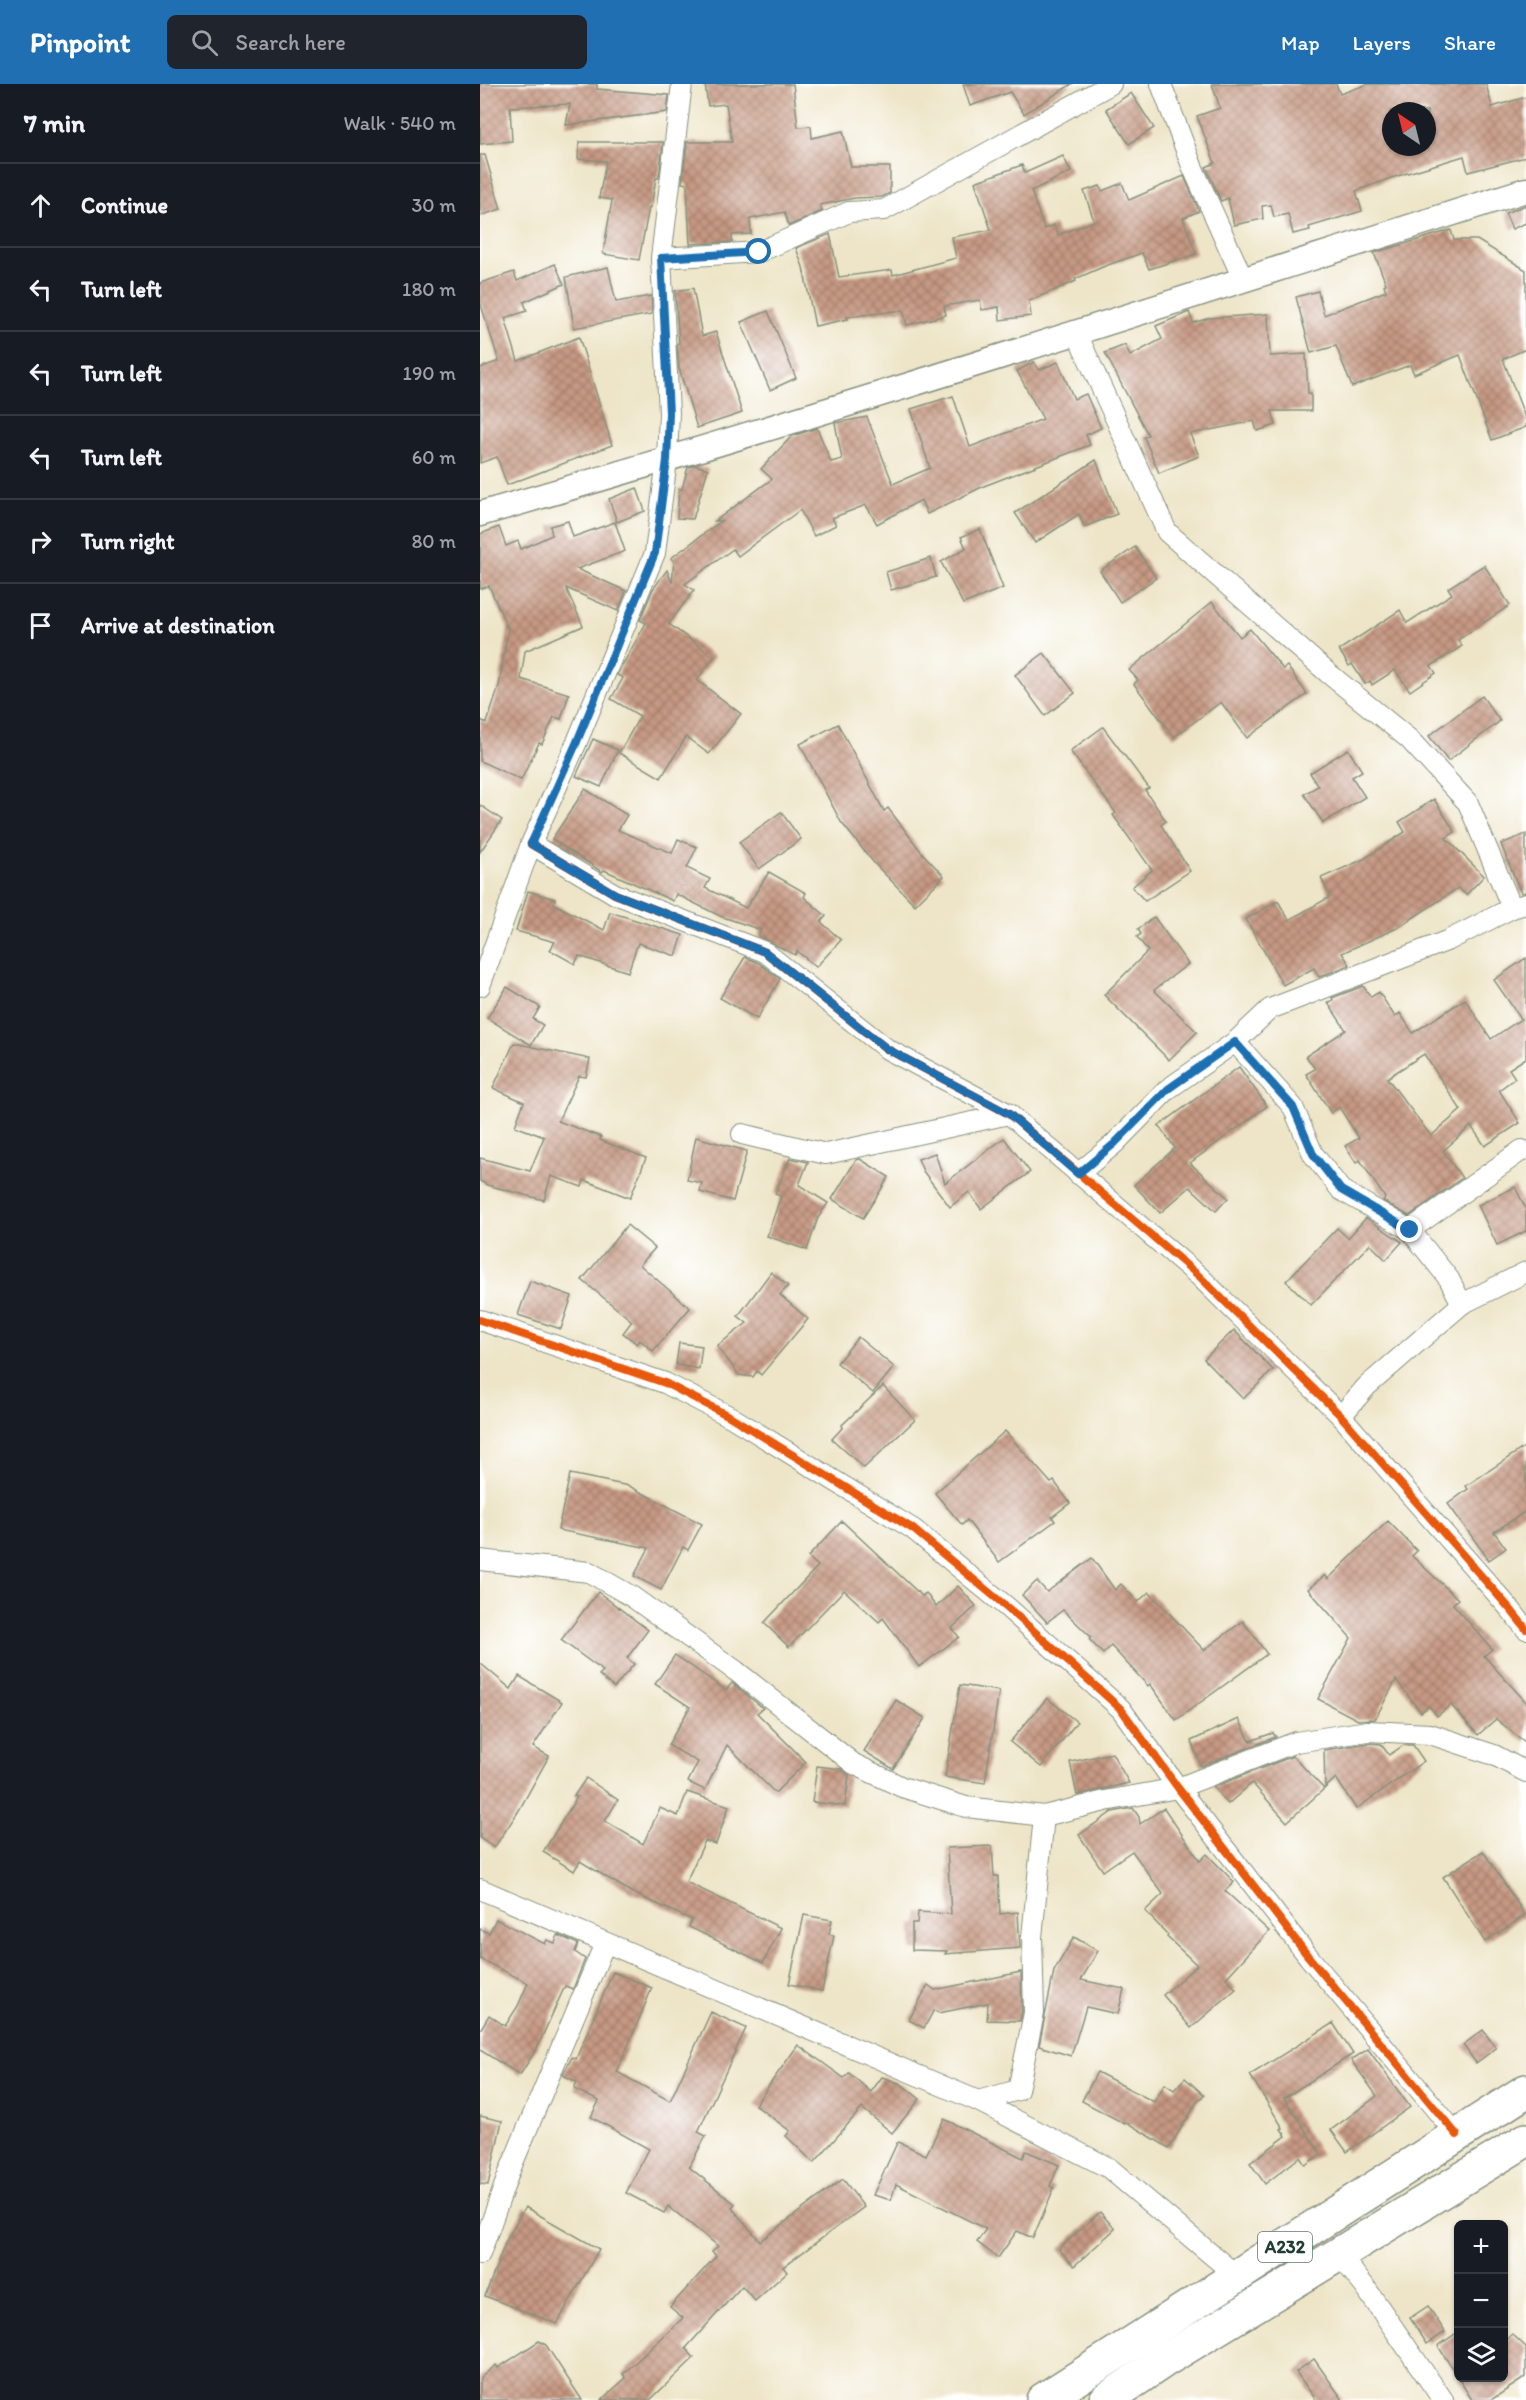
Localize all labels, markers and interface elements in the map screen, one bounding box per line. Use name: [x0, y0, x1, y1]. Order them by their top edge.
search box: [167, 15, 587, 69]
text: Pinpoint: [30, 25, 131, 59]
icon: search: [188, 26, 221, 59]
text: Search here: [236, 29, 346, 56]
text: Map: [1281, 30, 1320, 55]
text: Layers: [1353, 30, 1411, 55]
text: Share: [1444, 30, 1496, 55]
north arrow: [1382, 102, 1436, 156]
text: 7 min: [24, 107, 85, 139]
text: Walk · 540 m: [343, 111, 456, 135]
icon: ahead: [24, 189, 57, 222]
text: Continue: [81, 192, 168, 219]
text: 30 m: [411, 193, 456, 217]
route start: [745, 238, 771, 264]
icon: left: [24, 273, 57, 306]
text: Turn left: [81, 276, 162, 303]
text: 180 m: [402, 277, 456, 301]
icon: left: [24, 357, 57, 390]
text: Turn left: [81, 360, 162, 387]
text: 190 m: [403, 361, 456, 385]
icon: left: [24, 441, 57, 474]
text: Turn left: [81, 444, 162, 471]
text: 60 m: [412, 445, 456, 469]
icon: right: [24, 525, 57, 558]
text: Turn right: [81, 528, 175, 555]
text: 80 m: [411, 529, 456, 553]
icon: arrive: [24, 609, 57, 642]
text: Arrive at destination: [81, 612, 275, 639]
route end: [1396, 1216, 1422, 1242]
map controls: [1454, 2220, 1508, 2382]
button: +: [1454, 2220, 1508, 2274]
road number: A232: [1258, 2232, 1312, 2262]
button: −: [1454, 2274, 1508, 2328]
button: layers: [1454, 2328, 1508, 2382]

